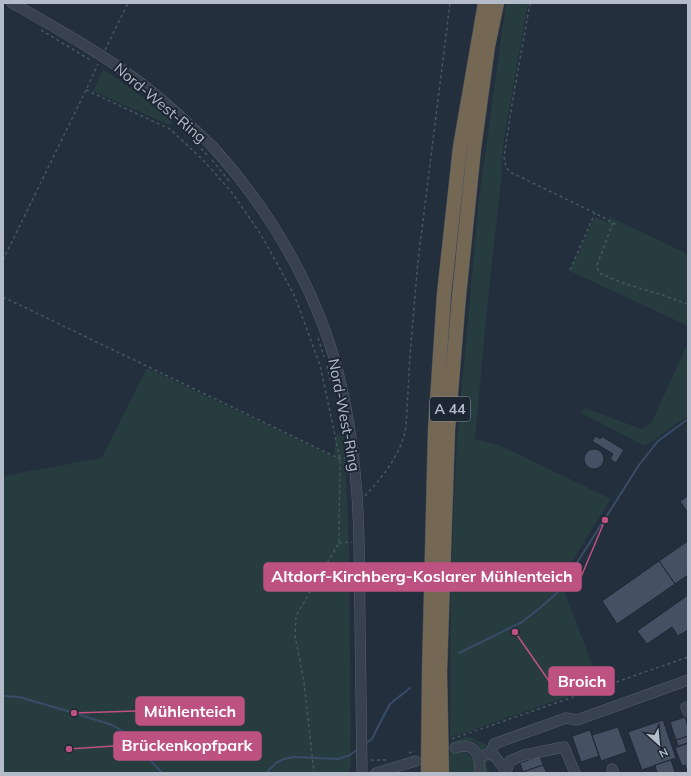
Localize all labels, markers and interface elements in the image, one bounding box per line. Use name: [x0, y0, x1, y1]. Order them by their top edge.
street label: Nord-West-Ring: [110, 59, 210, 147]
street label: Nord-West-Ring: [324, 357, 365, 473]
road number: A 44: [430, 397, 470, 421]
callout: Altdorf-Kirchberg-Koslarer Mühlenteich: [264, 563, 581, 591]
text: Altdorf-Kirchberg-Koslarer Mühlenteich: [271, 566, 573, 586]
callout: Broich: [549, 667, 614, 695]
text: Broich: [558, 671, 606, 691]
callout: Mühlenteich: [136, 697, 244, 725]
text: Mühlenteich: [144, 701, 236, 721]
north arrow: [639, 724, 679, 764]
callout: Brückenkopfpark: [114, 732, 261, 760]
text: Brückenkopfpark: [122, 735, 254, 755]
text: N: [657, 745, 670, 761]

